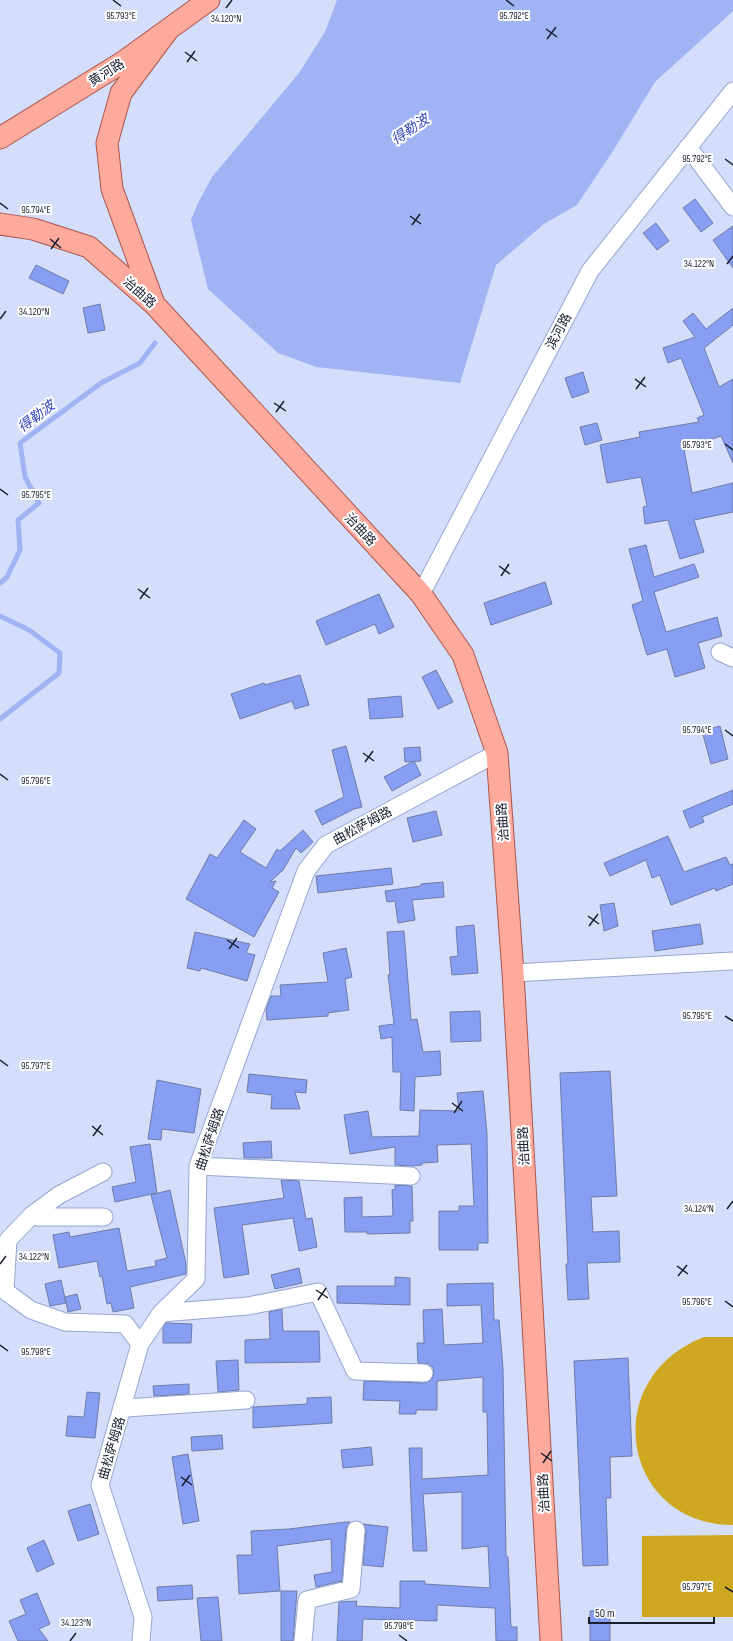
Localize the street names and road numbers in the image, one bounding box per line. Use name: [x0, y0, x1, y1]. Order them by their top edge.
street label: 黄河路: [86, 56, 127, 90]
street label: 治曲路: [119, 274, 159, 312]
street label: 滨河路: [543, 310, 575, 352]
street label: 治曲路: [341, 510, 379, 549]
street label: 治曲路: [494, 802, 512, 842]
street label: 曲松萨姆路: [330, 804, 395, 848]
street label: 曲松萨姆路: [192, 1106, 228, 1173]
street label: 治曲路: [515, 1126, 533, 1166]
street label: 曲松萨姆路: [95, 1415, 129, 1482]
street label: 治曲路: [535, 1473, 553, 1513]

